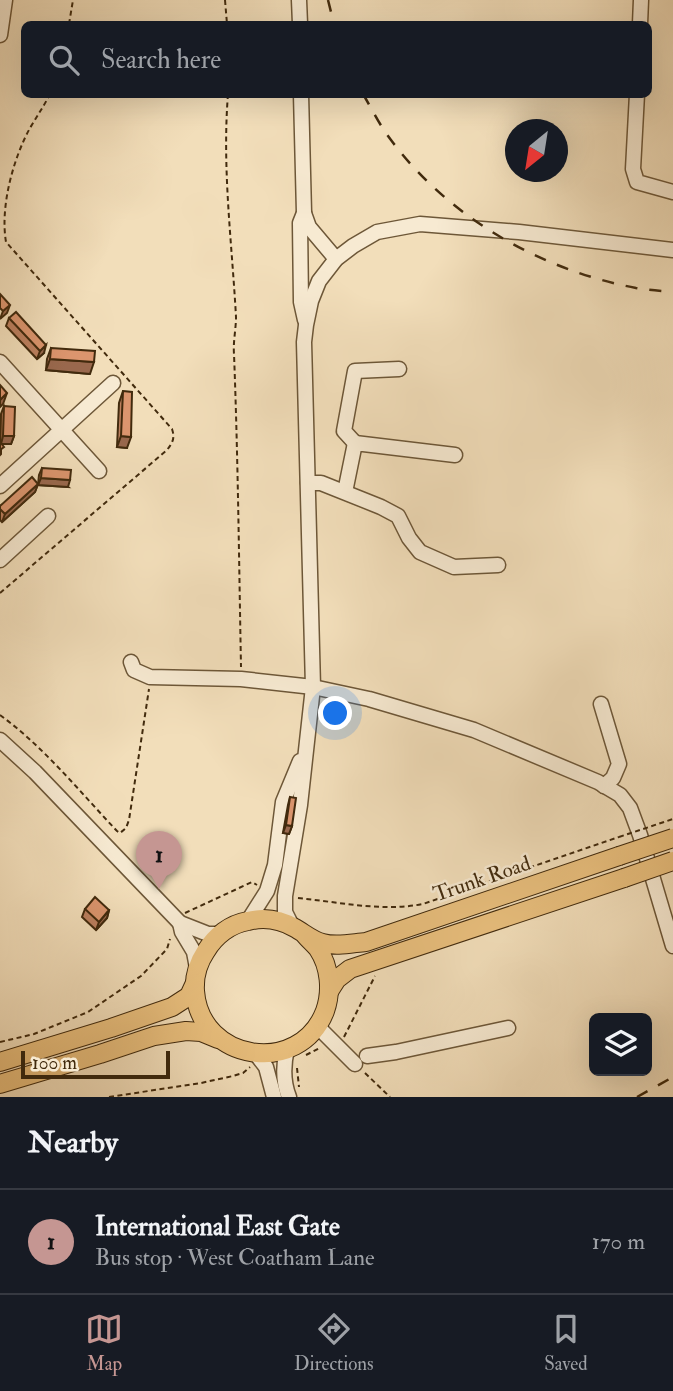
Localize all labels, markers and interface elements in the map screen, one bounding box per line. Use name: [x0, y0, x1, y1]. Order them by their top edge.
search box: [21, 21, 652, 98]
icon: search: [45, 41, 83, 79]
text: Search here: [101, 44, 221, 76]
north arrow: [505, 119, 568, 182]
your location: [318, 696, 352, 730]
pin: 1: [136, 831, 182, 889]
street label: Trunk Road: [430, 850, 535, 908]
map controls: [589, 1013, 652, 1076]
button: layers: [589, 1013, 652, 1076]
scale bar: [21, 1048, 170, 1080]
text: 100 m: [32, 1051, 77, 1075]
text: Nearby: [28, 1124, 118, 1161]
text: International East Gate: [95, 1211, 340, 1243]
text: 1: [47, 1227, 55, 1256]
text: 170 m: [592, 1227, 645, 1256]
text: Bus stop · West Coatham Lane: [95, 1243, 375, 1272]
tab: Map: [85, 1310, 123, 1376]
tab: Directions: [294, 1310, 374, 1376]
tab: Saved: [544, 1310, 588, 1376]

